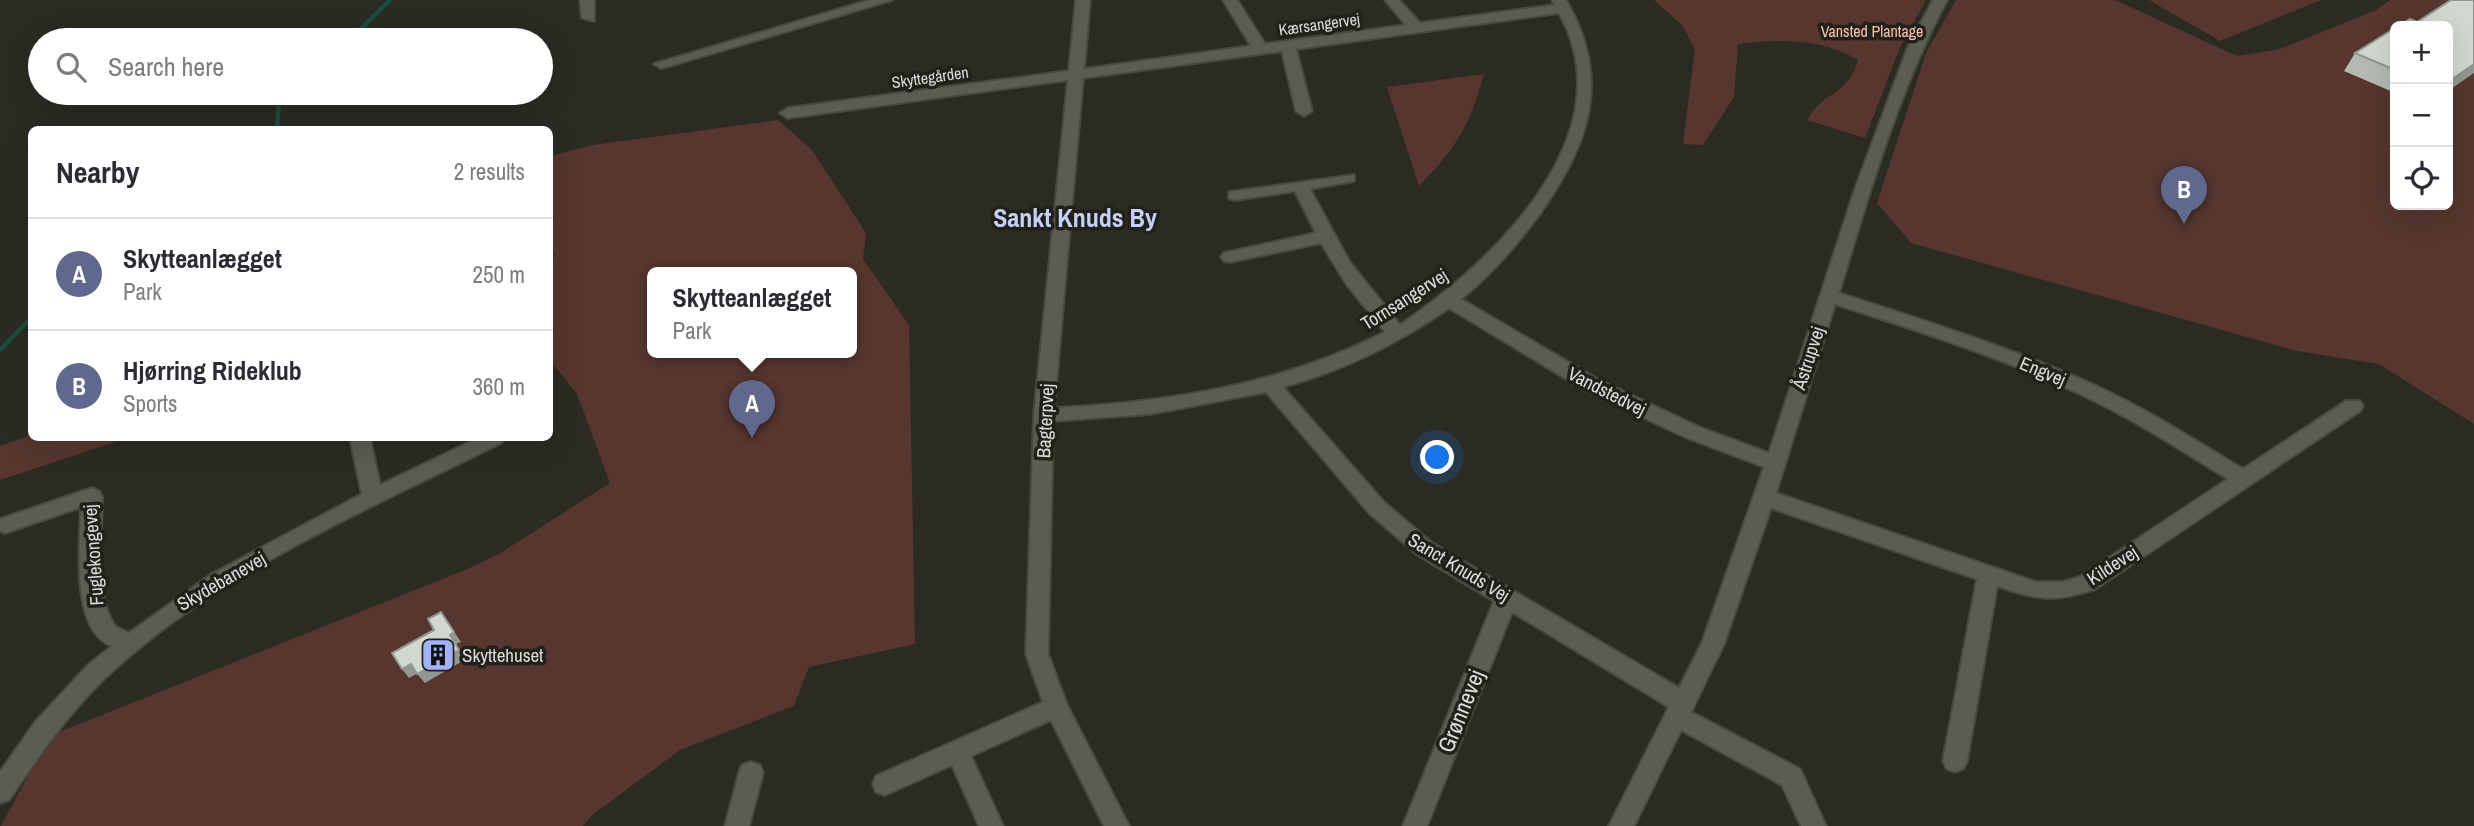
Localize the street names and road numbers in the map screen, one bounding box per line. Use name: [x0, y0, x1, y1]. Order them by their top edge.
street label: Kærsangervej: [1277, 7, 1361, 41]
street label: Skyttegården: [890, 61, 970, 93]
street label: Tornsangervej: [1356, 262, 1452, 336]
street label: Åstrupvej: [1785, 323, 1830, 394]
street label: Engvej: [2016, 350, 2070, 392]
street label: Vandstedvej: [1563, 360, 1651, 422]
street label: Bagterpvej: [1030, 383, 1060, 459]
street label: Fuglekongevej: [76, 504, 110, 606]
street label: Sanct Knuds Vej: [1403, 526, 1515, 608]
street label: Kildevej: [2082, 539, 2142, 591]
street label: Skydebanevej: [172, 545, 270, 617]
street label: Grønnevej: [1430, 665, 1491, 757]

